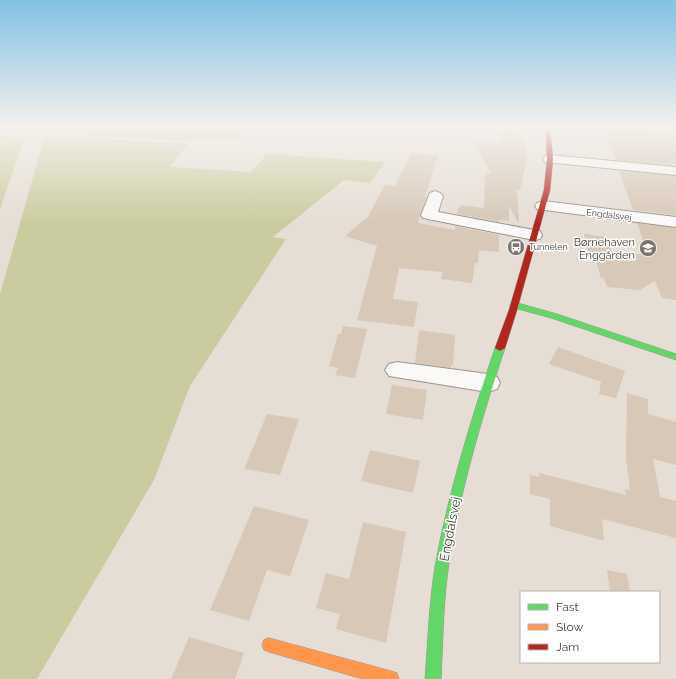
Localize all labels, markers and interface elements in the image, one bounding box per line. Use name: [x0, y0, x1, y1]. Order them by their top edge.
street label: Engdalsvej: [586, 207, 632, 223]
place label: Børnehaven Enggården: [574, 236, 635, 262]
bus stop icon: Tunnelen: [506, 237, 526, 257]
school or university icon: Børnehaven Enggården: [638, 238, 658, 258]
place label: Tunnelen: [529, 242, 568, 252]
street label: Engdalsvej: [436, 495, 464, 563]
legend: [520, 591, 660, 663]
text: Fast: [556, 600, 579, 614]
text: Slow: [556, 620, 583, 634]
text: Jam: [556, 640, 579, 654]

